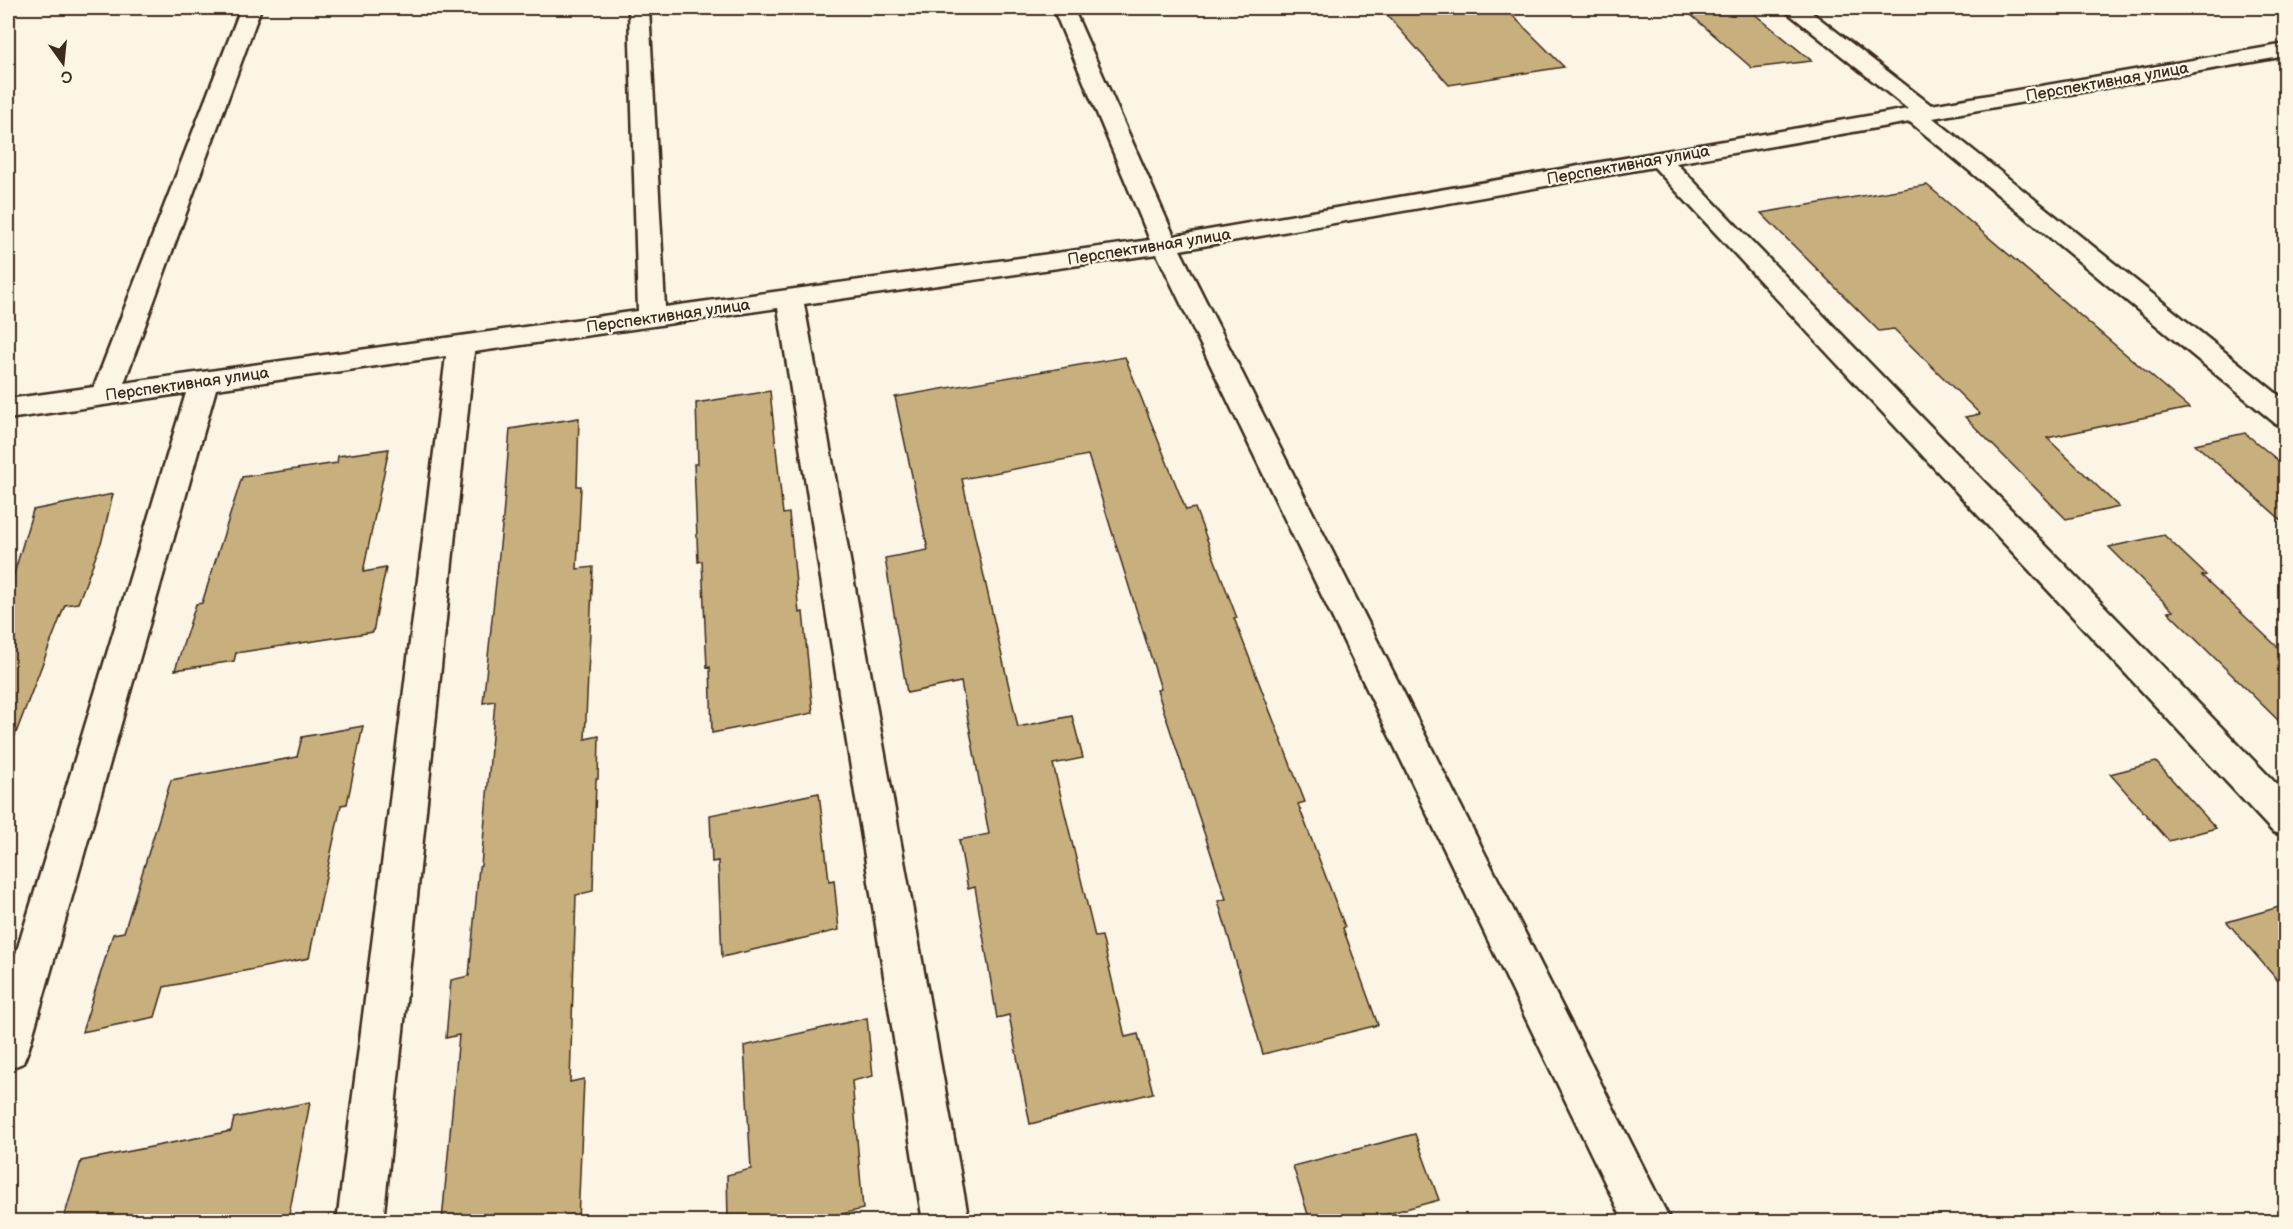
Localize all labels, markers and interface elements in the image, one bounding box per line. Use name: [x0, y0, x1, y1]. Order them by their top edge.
north arrow: [33, 33, 93, 93]
street label: Перспективная улица: [2024, 59, 2191, 106]
text: С: [59, 65, 74, 87]
street label: Перспективная улица: [1545, 142, 1712, 189]
street label: Перспективная улица: [1066, 225, 1233, 270]
street label: Перспективная улица: [585, 296, 752, 337]
street label: Перспективная улица: [104, 364, 271, 405]

